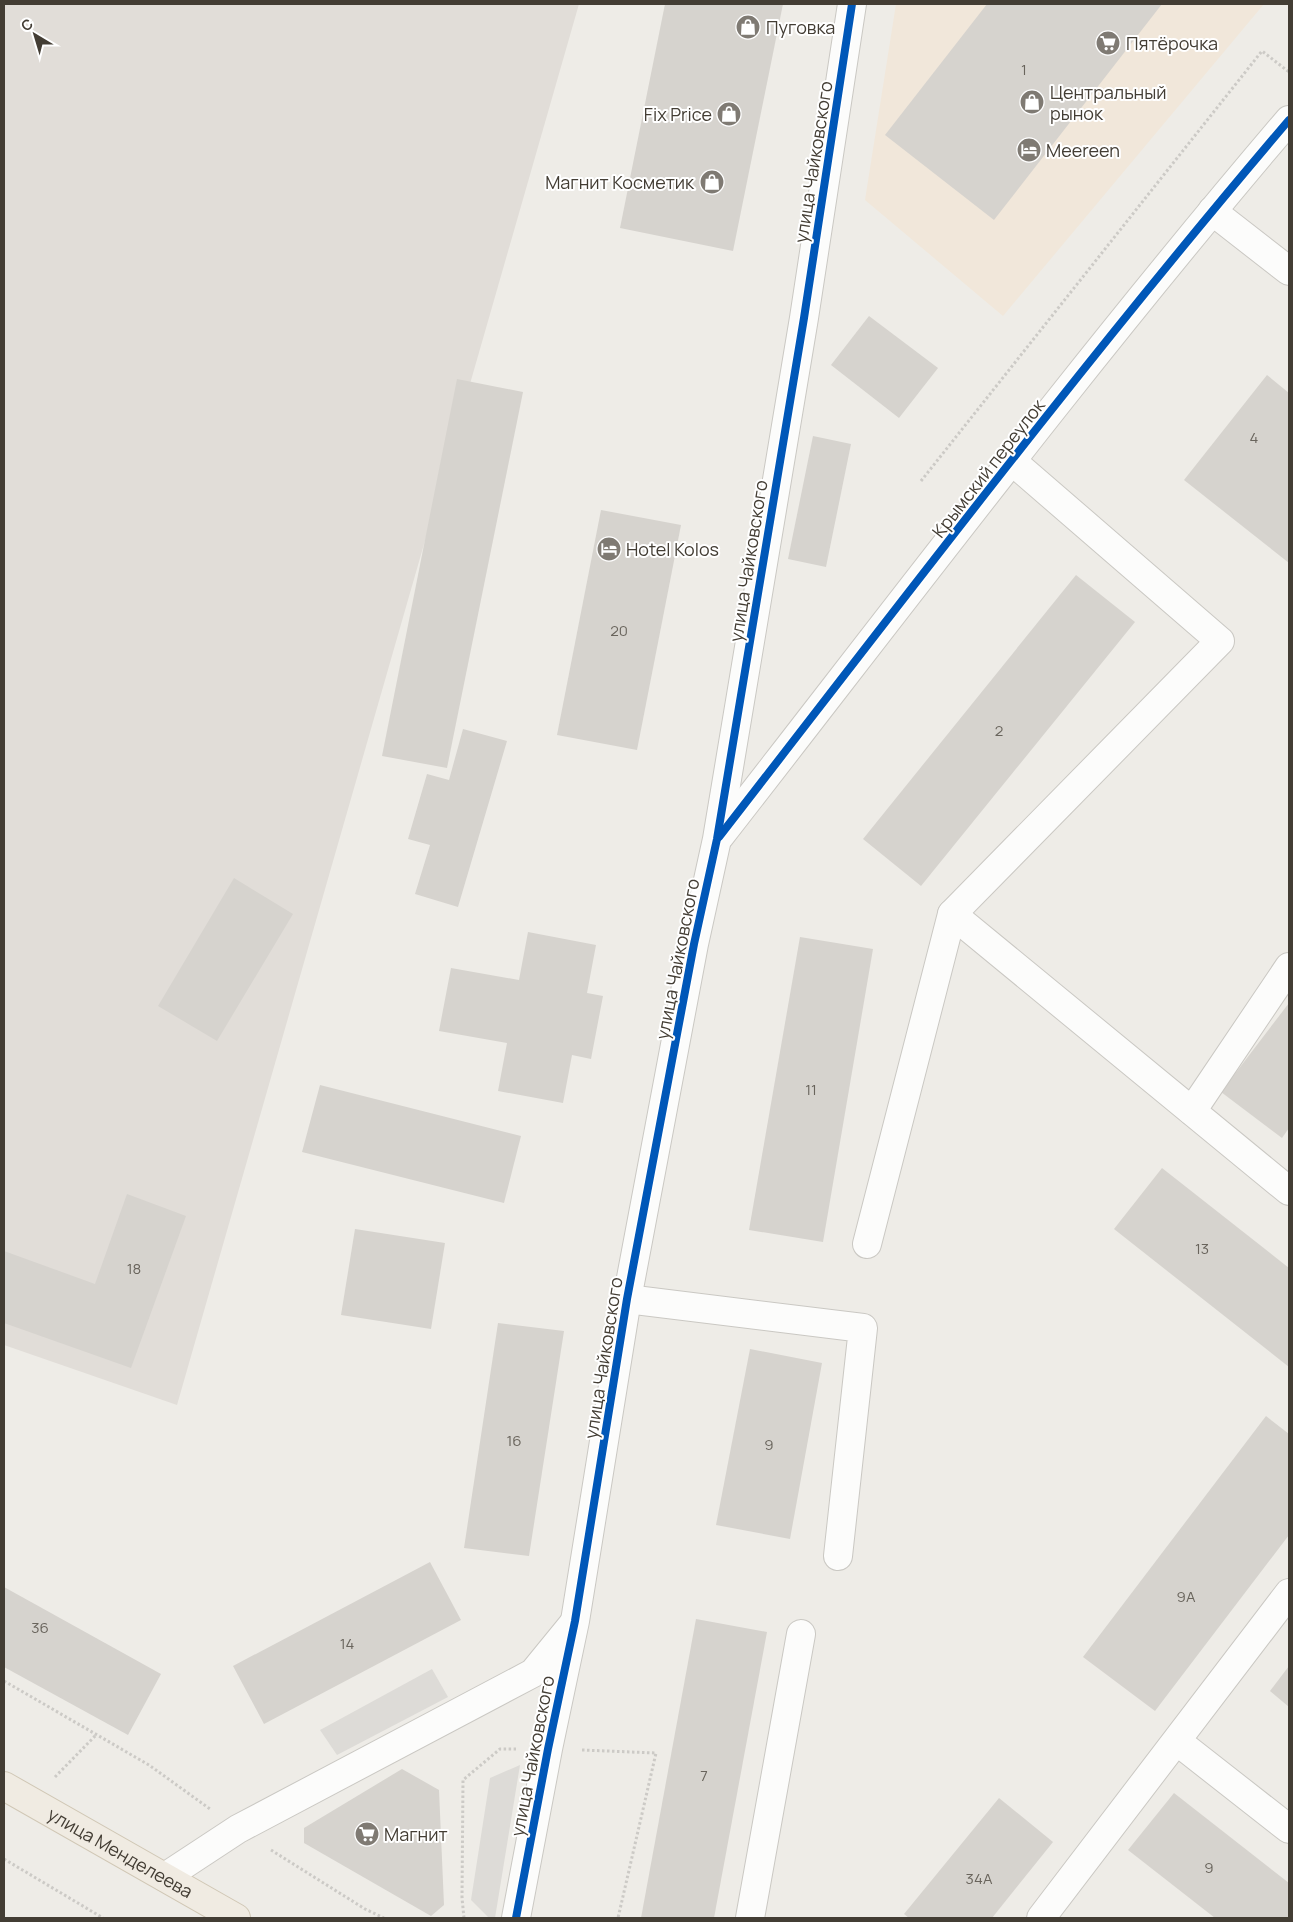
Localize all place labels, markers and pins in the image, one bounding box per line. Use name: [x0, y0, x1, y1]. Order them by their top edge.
shop icon: Пуговка: [735, 14, 761, 40]
place label: Пуговка: [766, 15, 835, 39]
supermarket icon: Пятёрочка: [1095, 30, 1121, 56]
place label: Пятёрочка: [1126, 31, 1218, 55]
place label: Центральный рынок: [1050, 80, 1166, 125]
shop icon: Центральный рынок: [1019, 89, 1045, 115]
shop icon: Fix Price: [716, 101, 742, 127]
place label: Fix Price: [644, 102, 712, 126]
hotel icon: Meereen: [1016, 137, 1042, 163]
place label: Meereen: [1046, 138, 1120, 162]
shop icon: Магнит Косметик: [699, 169, 725, 195]
place label: Магнит Косметик: [545, 170, 695, 194]
hotel icon: Hotel Kolos: [596, 536, 622, 562]
place label: Hotel Kolos: [626, 537, 719, 561]
supermarket icon: Магнит: [354, 1821, 380, 1847]
place label: Магнит: [384, 1822, 448, 1846]

